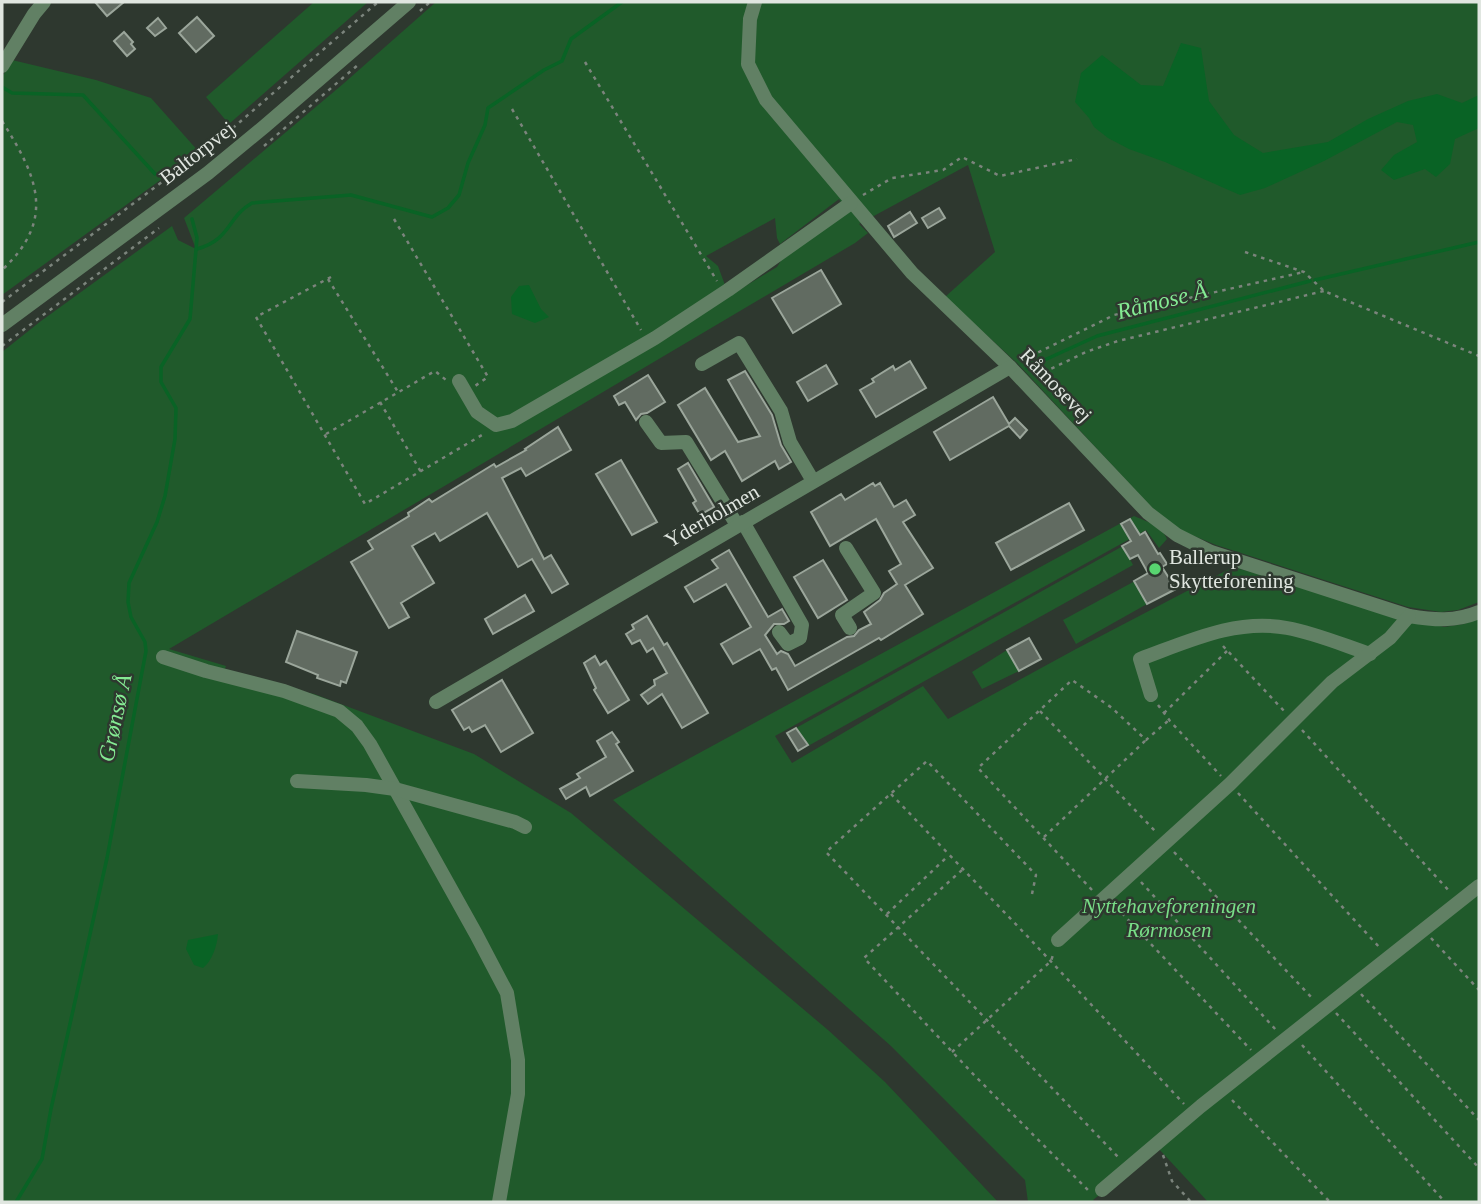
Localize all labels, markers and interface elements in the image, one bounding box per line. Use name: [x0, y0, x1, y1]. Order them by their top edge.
street label: Baltorpvej: [155, 116, 239, 190]
water label: Råmose Å: [1113, 277, 1211, 325]
street label: Råmosevej: [1015, 343, 1097, 427]
street label: Yderholmen: [661, 479, 764, 553]
place label: Ballerup Skytteforening: [1169, 545, 1294, 593]
marker: Ballerup Skytteforening: [1147, 561, 1163, 577]
water label: Grønsø Å: [94, 671, 137, 764]
park label: Nyttehaveforeningen Rørmosen: [1081, 894, 1256, 942]

